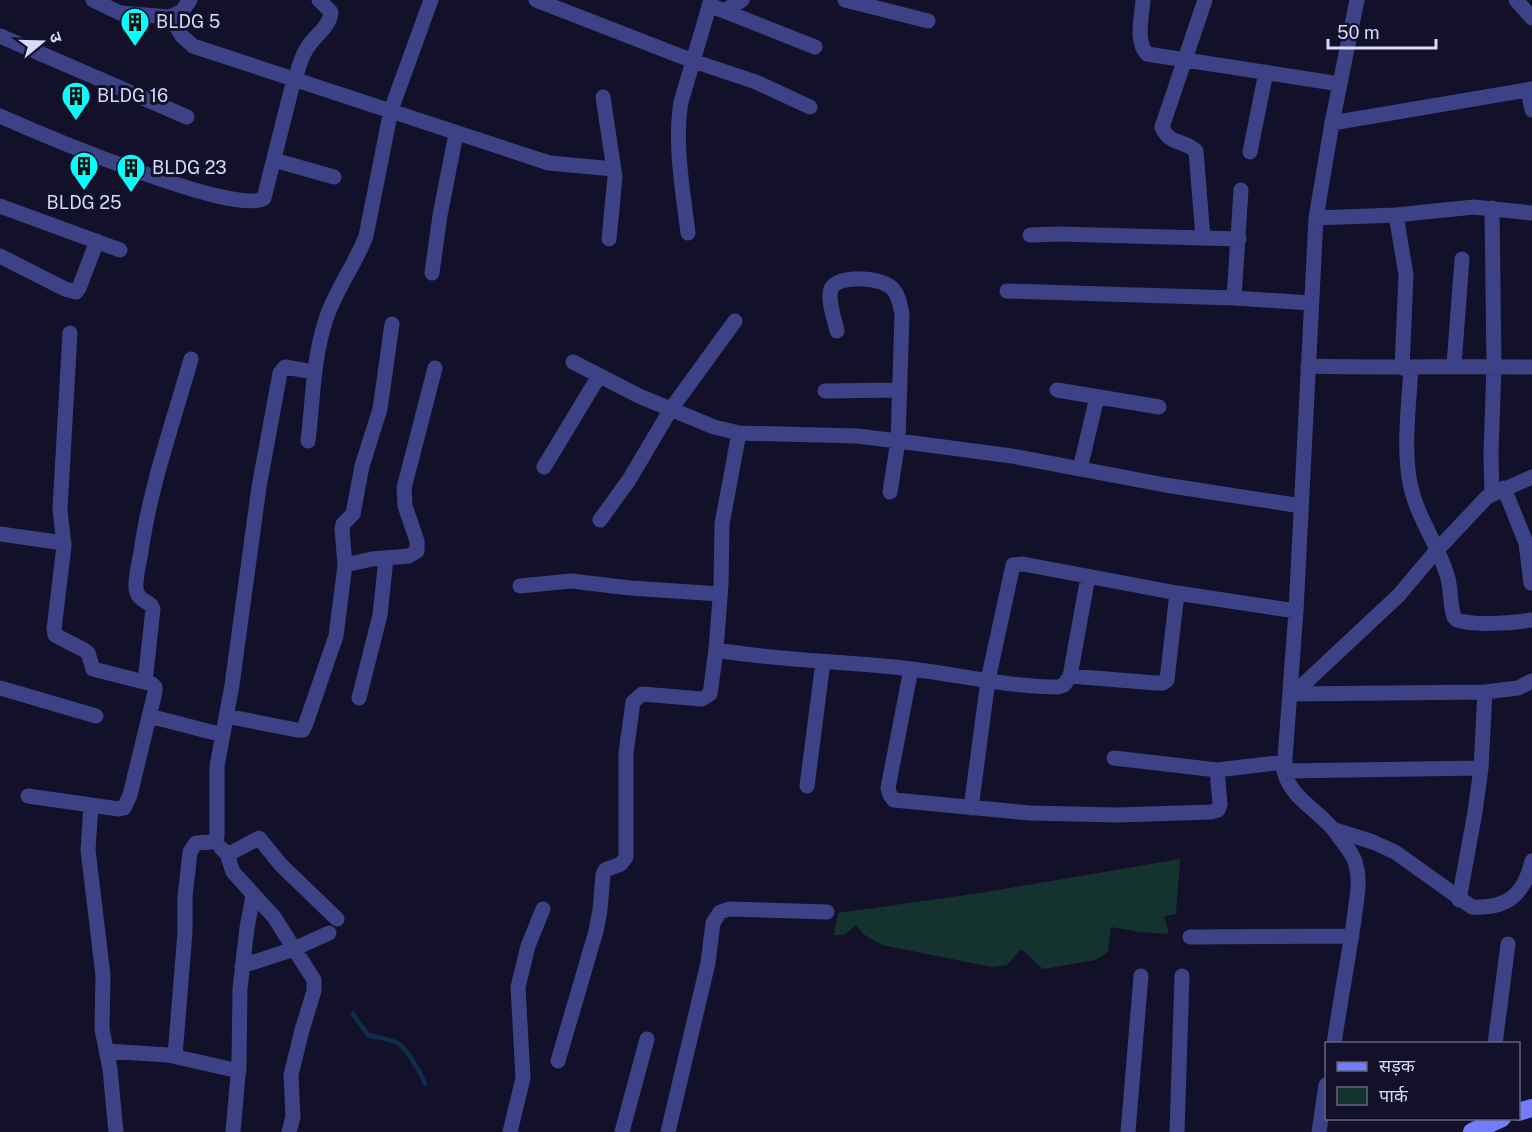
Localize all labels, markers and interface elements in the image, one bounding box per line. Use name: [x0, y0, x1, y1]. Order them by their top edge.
building icon: BLDG 5: [119, 6, 151, 48]
place label: BLDG 5: [156, 11, 220, 32]
north arrow: [12, 12, 72, 72]
scale bar: [1328, 12, 1436, 50]
text: 50 m: [1337, 22, 1380, 43]
text: उ: [45, 30, 66, 45]
building icon: BLDG 16: [60, 80, 92, 122]
place label: BLDG 16: [97, 85, 168, 106]
building icon: BLDG 25: [68, 150, 100, 192]
building icon: BLDG 23: [115, 152, 147, 194]
place label: BLDG 23: [152, 157, 227, 178]
place label: BLDG 25: [47, 192, 121, 213]
legend: [1325, 1042, 1520, 1120]
text: सड़क: [1379, 1055, 1416, 1076]
text: पार्क: [1379, 1085, 1409, 1106]

